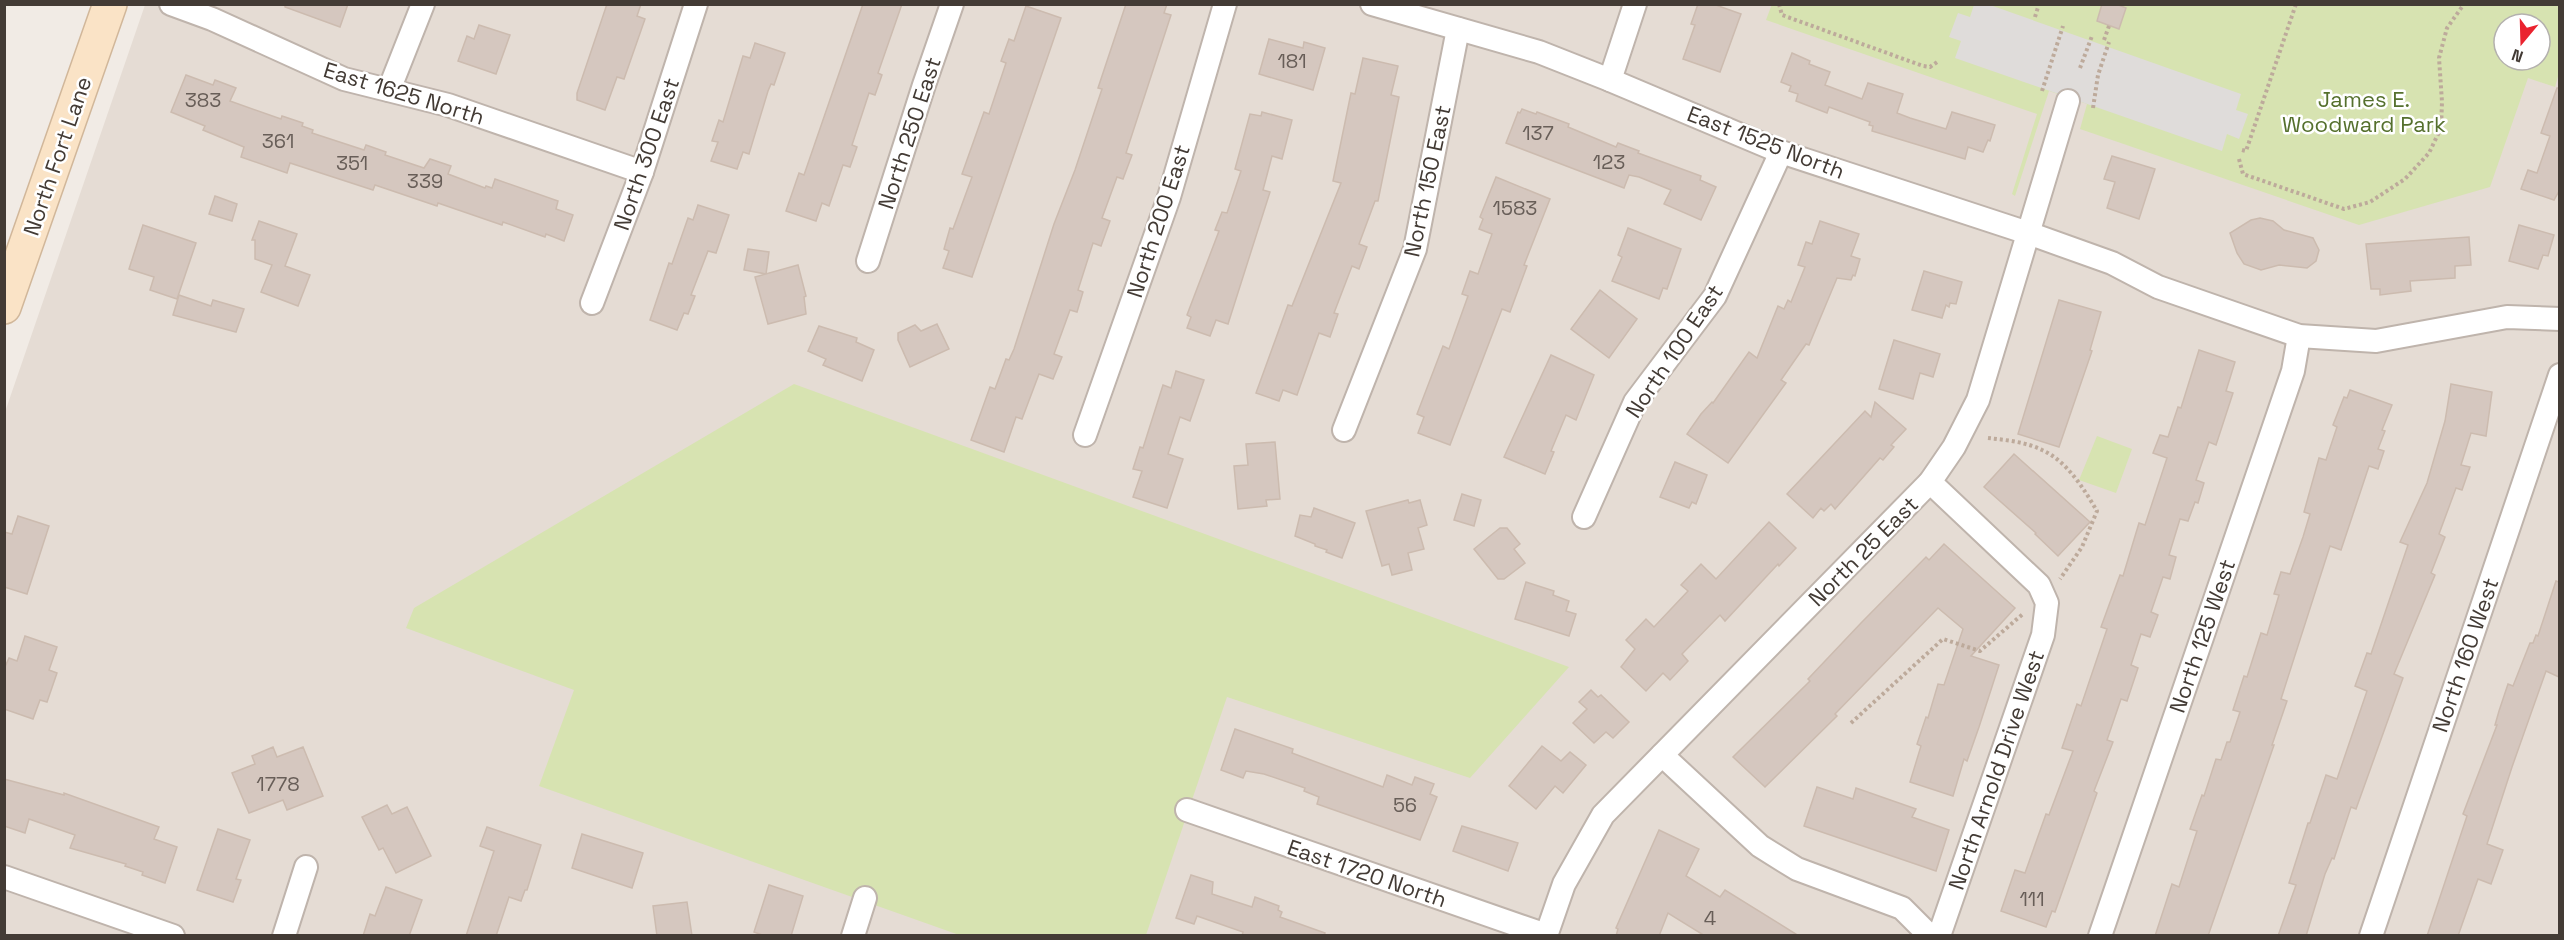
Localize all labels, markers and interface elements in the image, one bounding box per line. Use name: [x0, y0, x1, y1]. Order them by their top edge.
north arrow: [2492, 12, 2552, 72]
text: N: [2509, 44, 2526, 67]
house number: 181: [1277, 48, 1307, 74]
street label: North 250 East: [871, 53, 947, 213]
street label: East 1625 North: [320, 55, 488, 131]
street label: North Fort Lane: [17, 73, 97, 239]
street label: North 300 East: [607, 74, 685, 234]
park label: James E. Woodward Park: [2282, 85, 2446, 138]
house number: 383: [185, 87, 221, 113]
street label: East 1525 North: [1683, 99, 1849, 185]
street label: North 150 East: [1397, 103, 1457, 259]
house number: 137: [1522, 120, 1554, 146]
house number: 361: [262, 128, 294, 154]
street label: North 200 East: [1120, 141, 1196, 301]
house number: 123: [1593, 149, 1625, 175]
house number: 351: [336, 150, 368, 176]
house number: 339: [407, 168, 443, 194]
house number: 1583: [1493, 195, 1537, 221]
street label: North 100 East: [1619, 279, 1729, 423]
street label: North 25 East: [1802, 490, 1924, 612]
street label: North 125 West: [2163, 556, 2241, 716]
street label: North 160 West: [2425, 574, 2505, 736]
street label: North Arnold Drive West: [1942, 647, 2050, 893]
house number: 1778: [256, 771, 300, 797]
house number: 56: [1393, 792, 1417, 818]
street label: East 1720 North: [1284, 833, 1450, 913]
house number: 111: [2019, 886, 2045, 912]
house number: 4: [1704, 905, 1716, 931]

